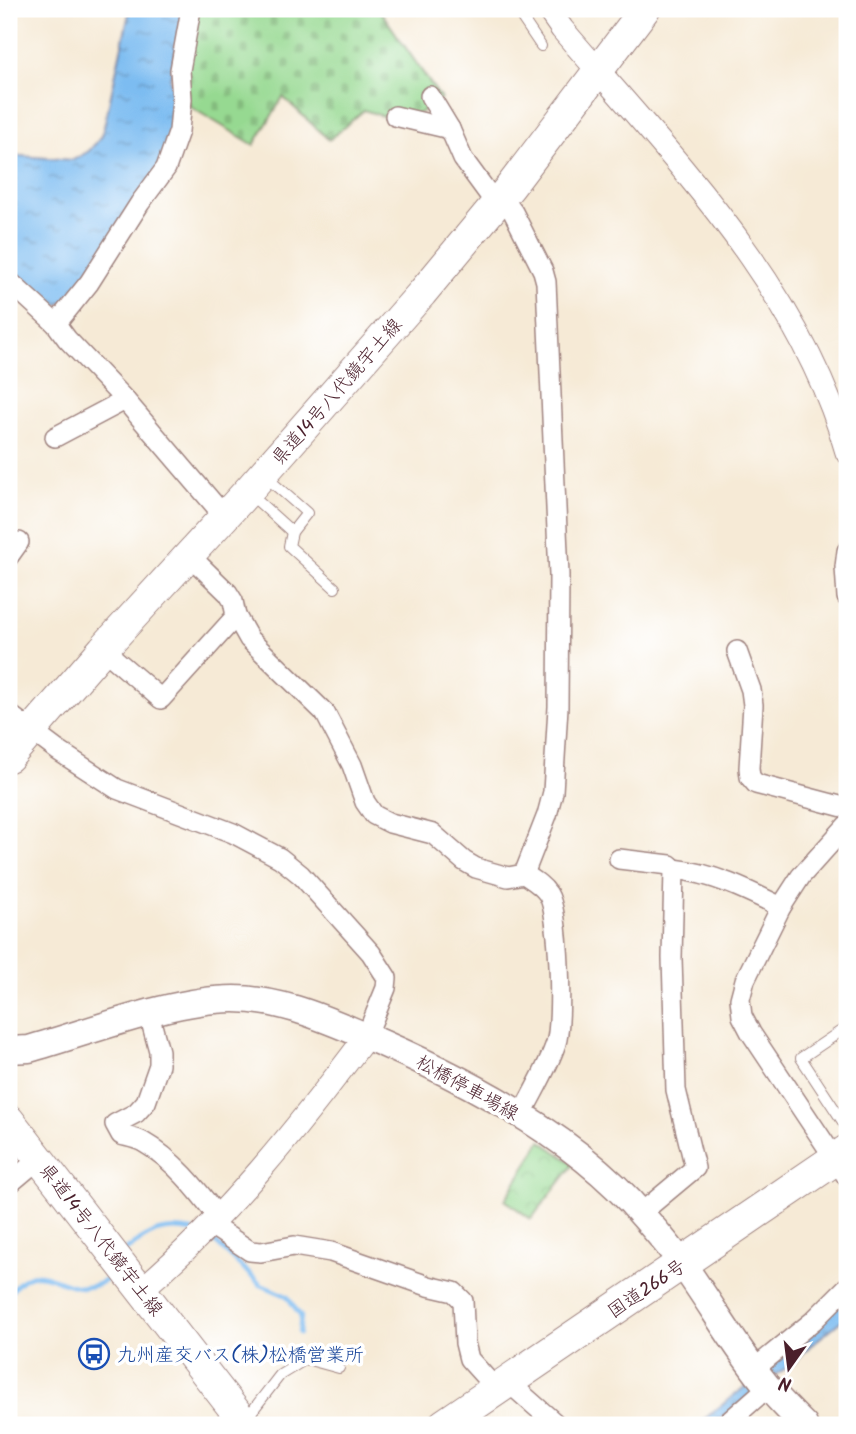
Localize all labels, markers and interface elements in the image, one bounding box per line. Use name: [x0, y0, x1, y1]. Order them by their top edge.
street label: 県道14号八代鏡宇土線: [265, 312, 410, 473]
street label: 松橋停車場線: [410, 1048, 524, 1130]
street label: 県道14号八代鏡宇土線: [31, 1157, 170, 1323]
street label: 国道266号: [602, 1252, 692, 1327]
north arrow: [754, 1332, 824, 1402]
bus stop icon: 九州産交バス(株)松橋営業所: [77, 1337, 111, 1371]
place label: 九州産交バス(株)松橋営業所: [117, 1341, 364, 1371]
text: N: [776, 1367, 795, 1399]

